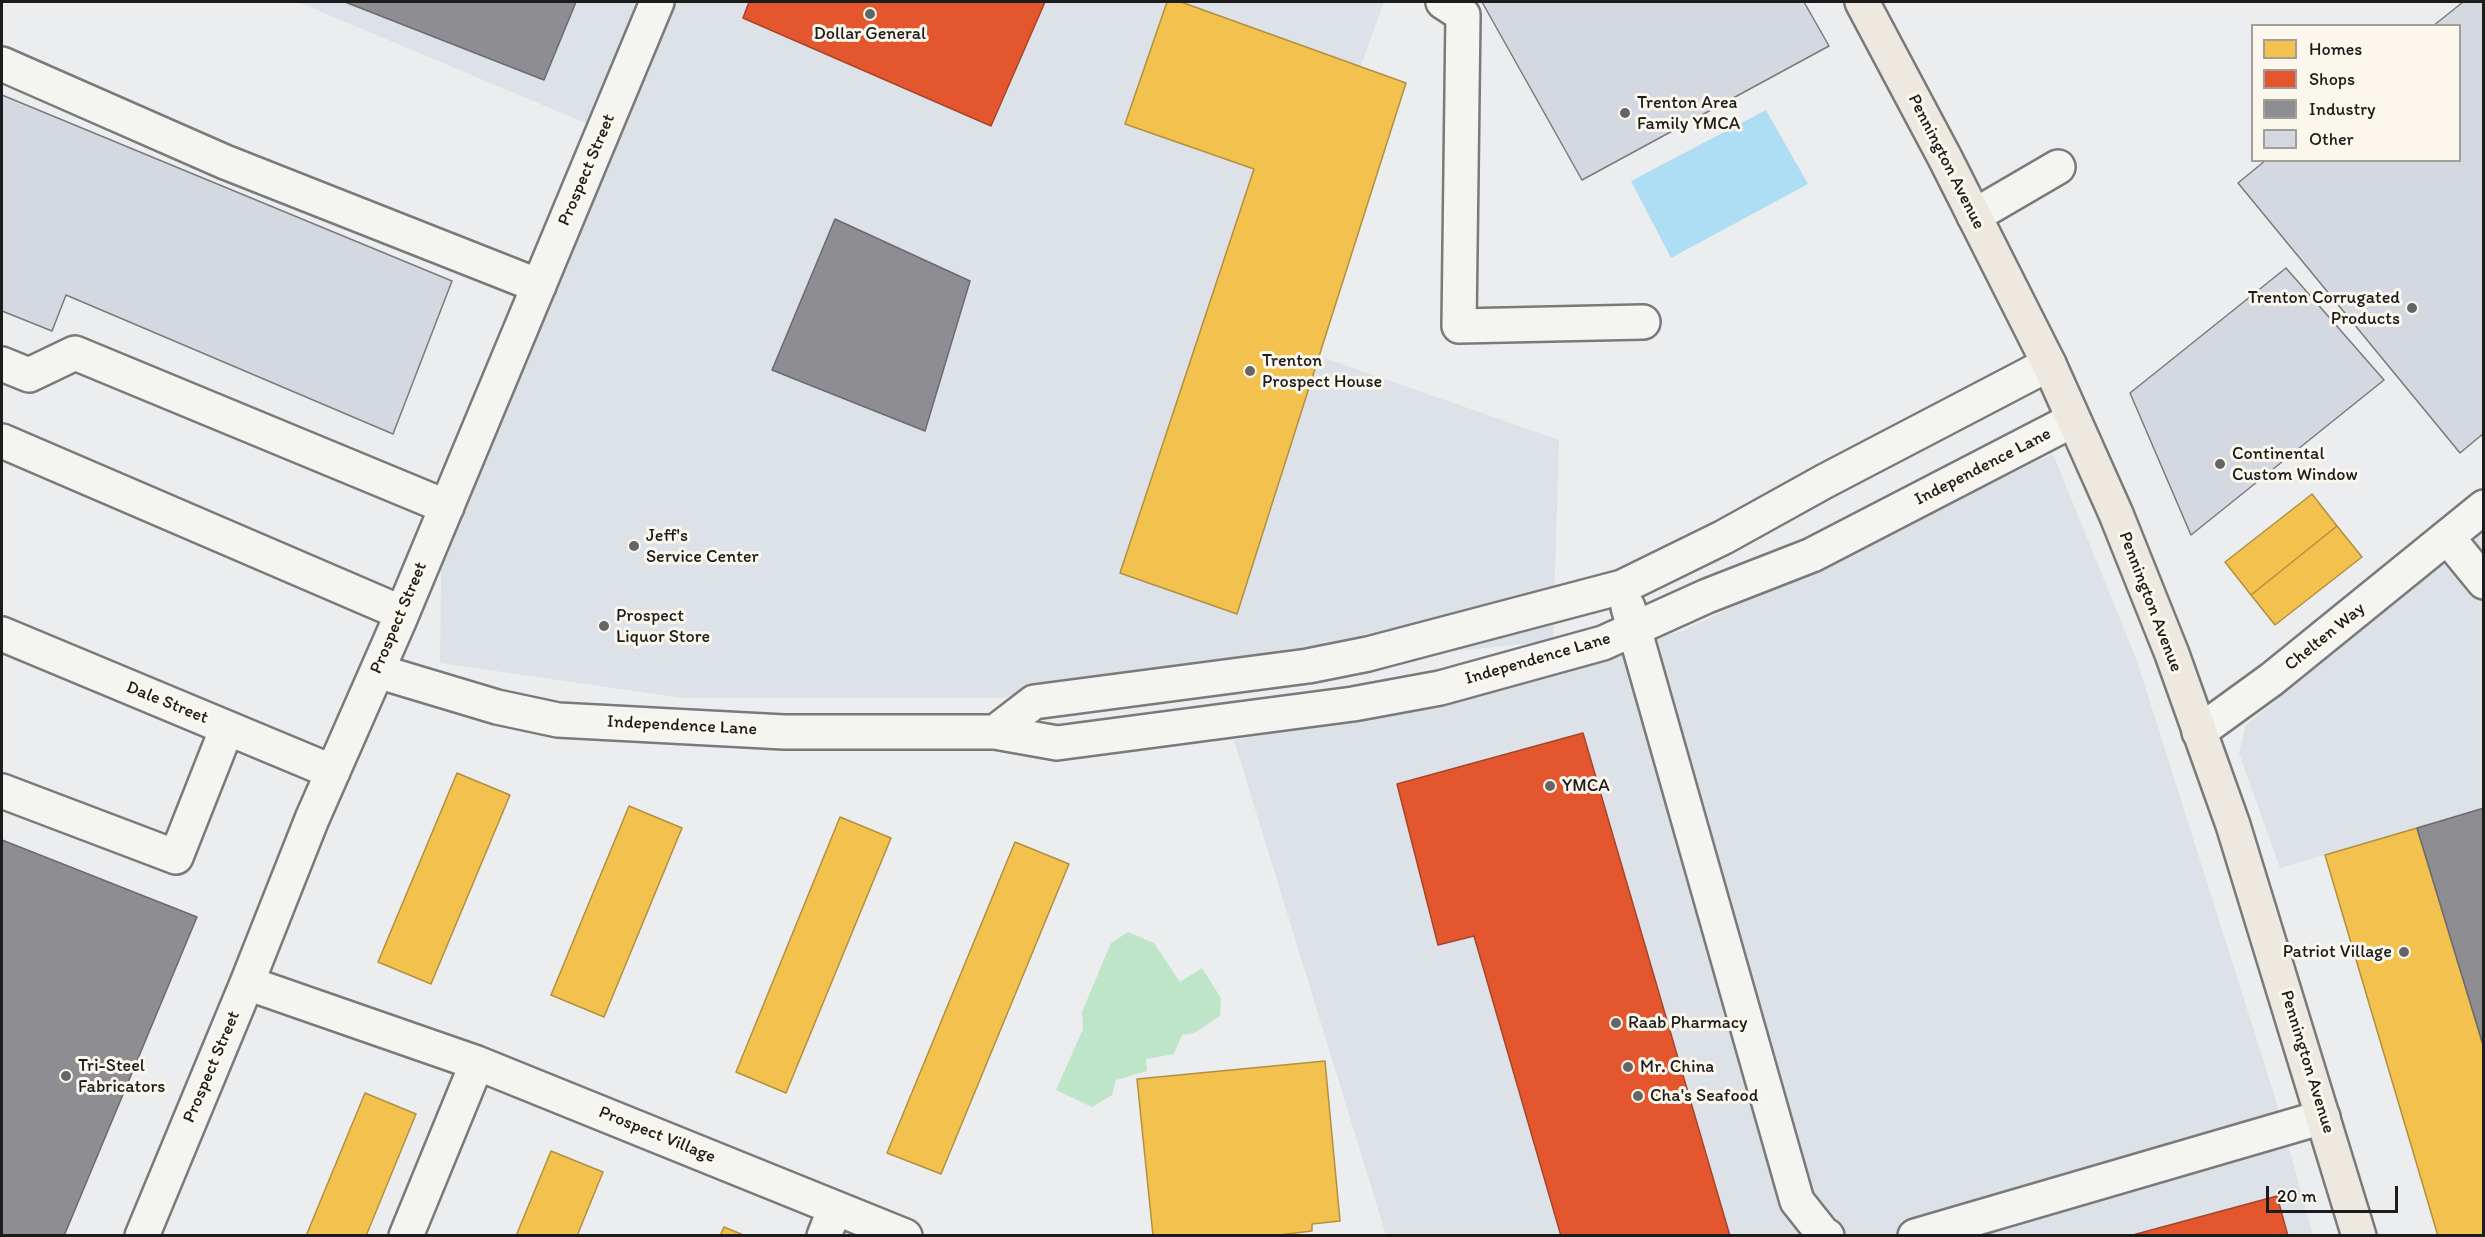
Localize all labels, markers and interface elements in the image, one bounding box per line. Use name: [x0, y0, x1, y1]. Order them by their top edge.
marker: Dollar General: [863, 7, 877, 21]
place label: Dollar General: [814, 23, 926, 45]
legend: [2251, 24, 2461, 162]
text: Homes: [2309, 38, 2362, 60]
text: Shops: [2309, 68, 2355, 90]
street label: Pennington Avenue: [1903, 91, 1989, 233]
place label: Trenton Area Family YMCA: [1637, 92, 1740, 134]
text: Industry: [2309, 98, 2376, 120]
marker: Trenton Area Family YMCA: [1618, 106, 1632, 120]
street label: Prospect Street: [554, 111, 620, 229]
text: Other: [2309, 128, 2354, 150]
place label: Trenton Corrugated Products: [2248, 287, 2400, 330]
marker: Trenton Corrugated Products: [2405, 301, 2419, 315]
place label: Trenton Prospect House: [1262, 350, 1382, 392]
marker: Trenton Prospect House: [1243, 364, 1257, 378]
street label: Independence Lane: [1911, 423, 2055, 511]
place label: Continental Custom Window: [2232, 443, 2358, 486]
marker: Continental Custom Window: [2213, 457, 2227, 471]
place label: Jeff's Service Center: [646, 525, 759, 568]
street label: Pennington Avenue: [2113, 529, 2187, 675]
marker: Jeff's Service Center: [627, 539, 641, 553]
street label: Prospect Street: [366, 559, 432, 677]
street label: Chelten Way: [2281, 598, 2369, 676]
place label: Prospect Liquor Store: [616, 605, 710, 648]
marker: Prospect Liquor Store: [597, 619, 611, 633]
street label: Independence Lane: [1463, 628, 1613, 690]
street label: Dale Street: [123, 677, 211, 729]
street label: Independence Lane: [606, 711, 758, 741]
place label: YMCA: [1562, 775, 1610, 797]
marker: YMCA: [1543, 779, 1557, 793]
place label: Patriot Village: [2283, 941, 2392, 963]
marker: Patriot Village: [2397, 945, 2411, 959]
street label: Pennington Avenue: [2275, 988, 2339, 1136]
street label: Prospect Street: [179, 1008, 245, 1126]
place label: Raab Pharmacy: [1628, 1012, 1748, 1034]
marker: Raab Pharmacy: [1609, 1016, 1623, 1030]
place label: Tri-Steel Fabricators: [78, 1055, 165, 1098]
place label: Mr. China: [1640, 1056, 1714, 1078]
marker: Mr. China: [1621, 1060, 1635, 1074]
marker: Tri-Steel Fabricators: [59, 1069, 73, 1083]
place label: Cha's Seafood: [1650, 1085, 1758, 1107]
marker: Cha's Seafood: [1631, 1089, 1645, 1103]
street label: Prospect Village: [595, 1102, 719, 1168]
scale bar: [2269, 1174, 2401, 1212]
text: 20 m: [2277, 1185, 2317, 1207]

